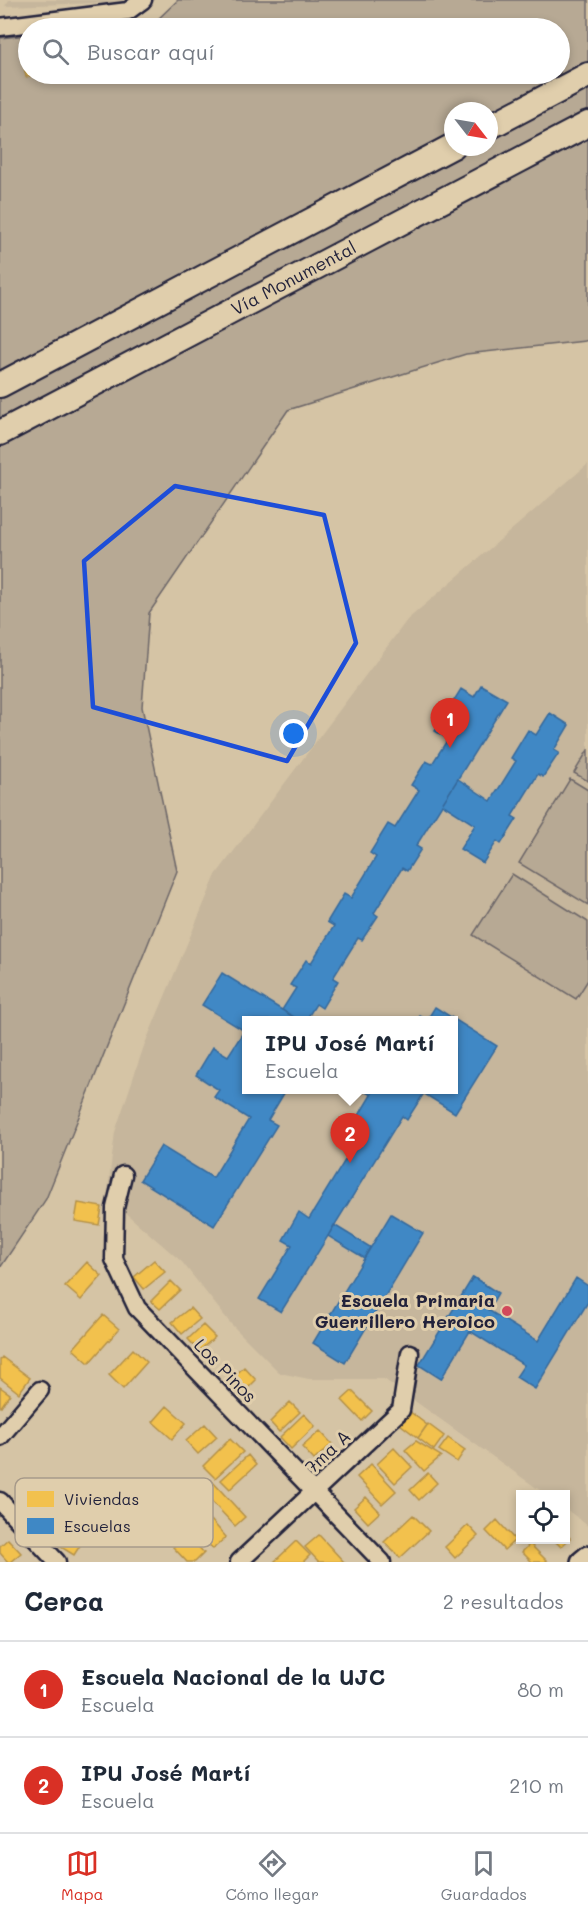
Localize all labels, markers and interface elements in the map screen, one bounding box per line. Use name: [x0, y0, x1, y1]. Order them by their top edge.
search box: [18, 18, 570, 84]
icon: search: [39, 35, 72, 68]
text: Buscar aquí: [87, 37, 215, 66]
north arrow: [444, 102, 498, 156]
street label: Vía Monumental: [227, 235, 360, 320]
pin: 1: [430, 698, 470, 748]
your location: [279, 719, 308, 748]
popup: [242, 1016, 458, 1094]
text: IPU José Martí: [265, 1028, 435, 1057]
text: Escuela: [265, 1057, 339, 1083]
pin: 2: [330, 1114, 370, 1163]
place label: Escuela Primaria Guerrillero Heroico: [315, 1288, 495, 1333]
marker: Escuela Primaria Guerrillero Heroico: [500, 1304, 514, 1318]
street label: Los Pinos: [189, 1333, 262, 1408]
street label: 7ma A: [299, 1424, 355, 1478]
legend: [15, 1478, 213, 1547]
text: Viviendas: [64, 1488, 139, 1509]
map controls: [516, 1490, 570, 1544]
button: locate: [516, 1490, 570, 1544]
text: Escuelas: [64, 1515, 131, 1536]
text: Cerca: [24, 1584, 104, 1618]
text: 2 resultados: [443, 1588, 564, 1614]
text: Escuela Nacional de la UJC: [81, 1662, 385, 1691]
text: 1: [39, 1676, 48, 1702]
text: 80 m: [517, 1676, 564, 1702]
text: Escuela: [81, 1691, 155, 1717]
text: IPU José Martí: [81, 1758, 251, 1787]
text: 2: [38, 1772, 49, 1798]
text: 210 m: [509, 1772, 564, 1798]
text: Escuela: [81, 1787, 155, 1813]
tab: Mapa: [61, 1847, 104, 1904]
tab: Cómo llegar: [225, 1847, 319, 1904]
tab: Guardados: [441, 1847, 527, 1904]

